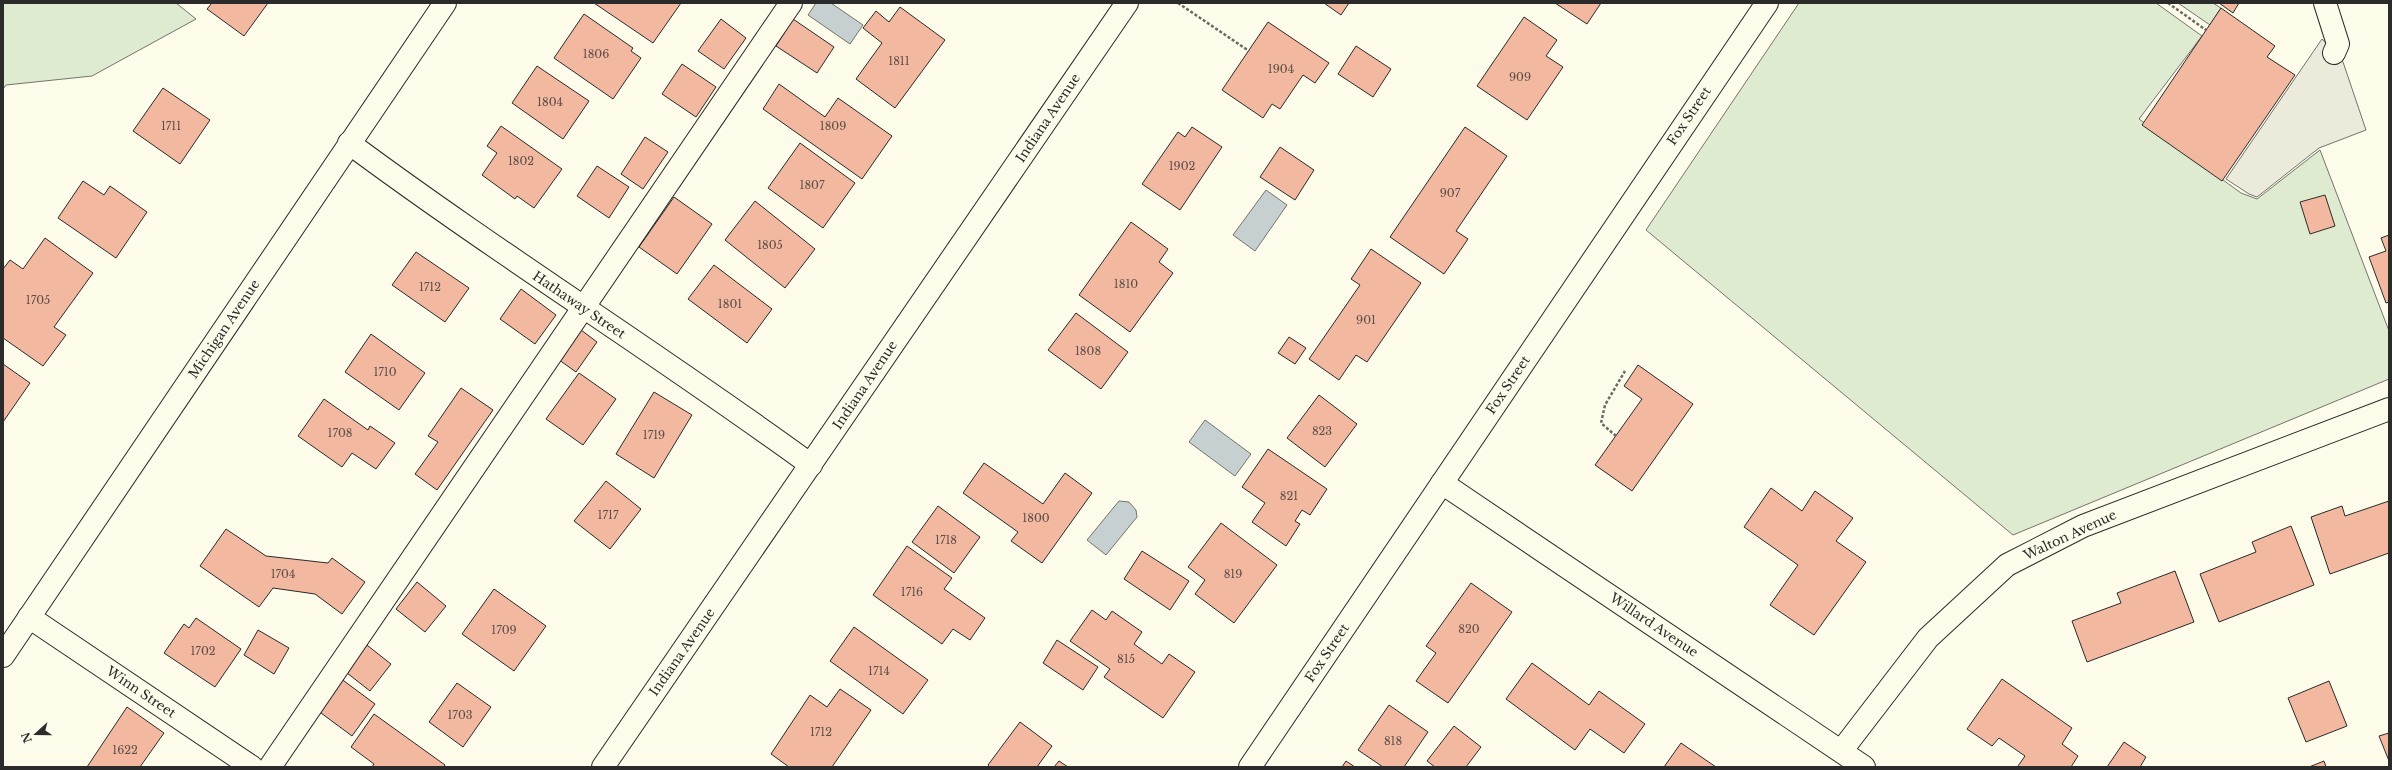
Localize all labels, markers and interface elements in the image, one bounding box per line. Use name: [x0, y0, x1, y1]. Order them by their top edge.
house number: 1806: [583, 47, 609, 61]
house number: 1811: [888, 54, 910, 68]
house number: 1904: [1268, 62, 1294, 76]
street label: Indiana Avenue: [1012, 70, 1084, 166]
house number: 909: [1509, 70, 1531, 84]
street label: Fox Street: [1663, 83, 1715, 149]
house number: 1804: [537, 95, 563, 109]
house number: 1711: [161, 119, 181, 133]
house number: 1809: [820, 119, 846, 133]
house number: 1802: [508, 154, 534, 168]
house number: 1902: [1169, 159, 1196, 173]
house number: 1807: [800, 178, 825, 192]
house number: 907: [1440, 186, 1461, 200]
house number: 1805: [757, 238, 783, 252]
street label: Hathaway Street: [529, 268, 629, 342]
street label: Michigan Avenue: [185, 276, 263, 382]
house number: 1810: [1114, 277, 1138, 291]
house number: 1712: [419, 280, 441, 294]
house number: 1705: [26, 293, 50, 307]
house number: 1801: [718, 297, 742, 311]
house number: 901: [1356, 313, 1376, 327]
street label: Indiana Avenue: [829, 337, 901, 433]
house number: 1808: [1075, 344, 1101, 358]
street label: Fox Street: [1482, 352, 1534, 418]
house number: 1710: [373, 365, 397, 379]
house number: 823: [1312, 424, 1332, 438]
house number: 1708: [328, 426, 352, 440]
house number: 1719: [643, 428, 665, 442]
house number: 821: [1280, 489, 1298, 503]
street label: Walton Avenue: [2020, 506, 2119, 564]
house number: 1717: [598, 508, 619, 522]
house number: 1800: [1022, 511, 1050, 525]
house number: 1718: [935, 533, 957, 547]
house number: 1704: [271, 567, 295, 581]
house number: 819: [1224, 567, 1242, 581]
house number: 1716: [901, 585, 923, 599]
street label: Willard Avenue: [1606, 589, 1701, 661]
street label: Indiana Avenue: [645, 605, 719, 699]
street label: Fox Street: [1301, 620, 1353, 686]
house number: 820: [1458, 622, 1480, 636]
house number: 1709: [491, 623, 517, 637]
house number: 1702: [190, 644, 216, 658]
house number: 815: [1117, 652, 1135, 666]
street label: Winn Street: [102, 662, 179, 722]
house number: 1714: [868, 664, 890, 678]
house number: 1703: [447, 708, 473, 722]
north arrow: [16, 714, 56, 754]
house number: 1712: [810, 725, 832, 739]
text: N: [18, 730, 35, 745]
house number: 818: [1384, 734, 1402, 748]
house number: 1622: [112, 743, 138, 757]

